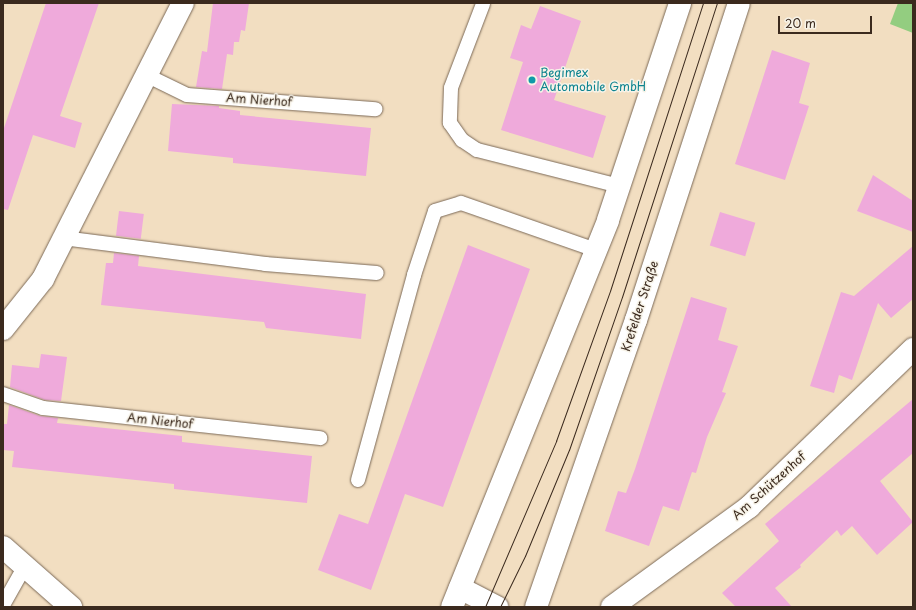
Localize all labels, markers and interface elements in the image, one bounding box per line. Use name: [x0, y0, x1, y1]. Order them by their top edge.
scale bar: [780, 8, 874, 34]
text: 20 m: [785, 14, 816, 32]
place label: Begimex Automobile GmbH: [540, 66, 646, 94]
marker: Begimex Automobile GmbH: [527, 75, 537, 85]
street label: Am Nierhof: [225, 90, 293, 110]
street label: Krefelder Straße: [618, 259, 662, 353]
street label: Am Nierhof: [126, 410, 194, 432]
street label: Am Schützenhof: [729, 449, 809, 523]

